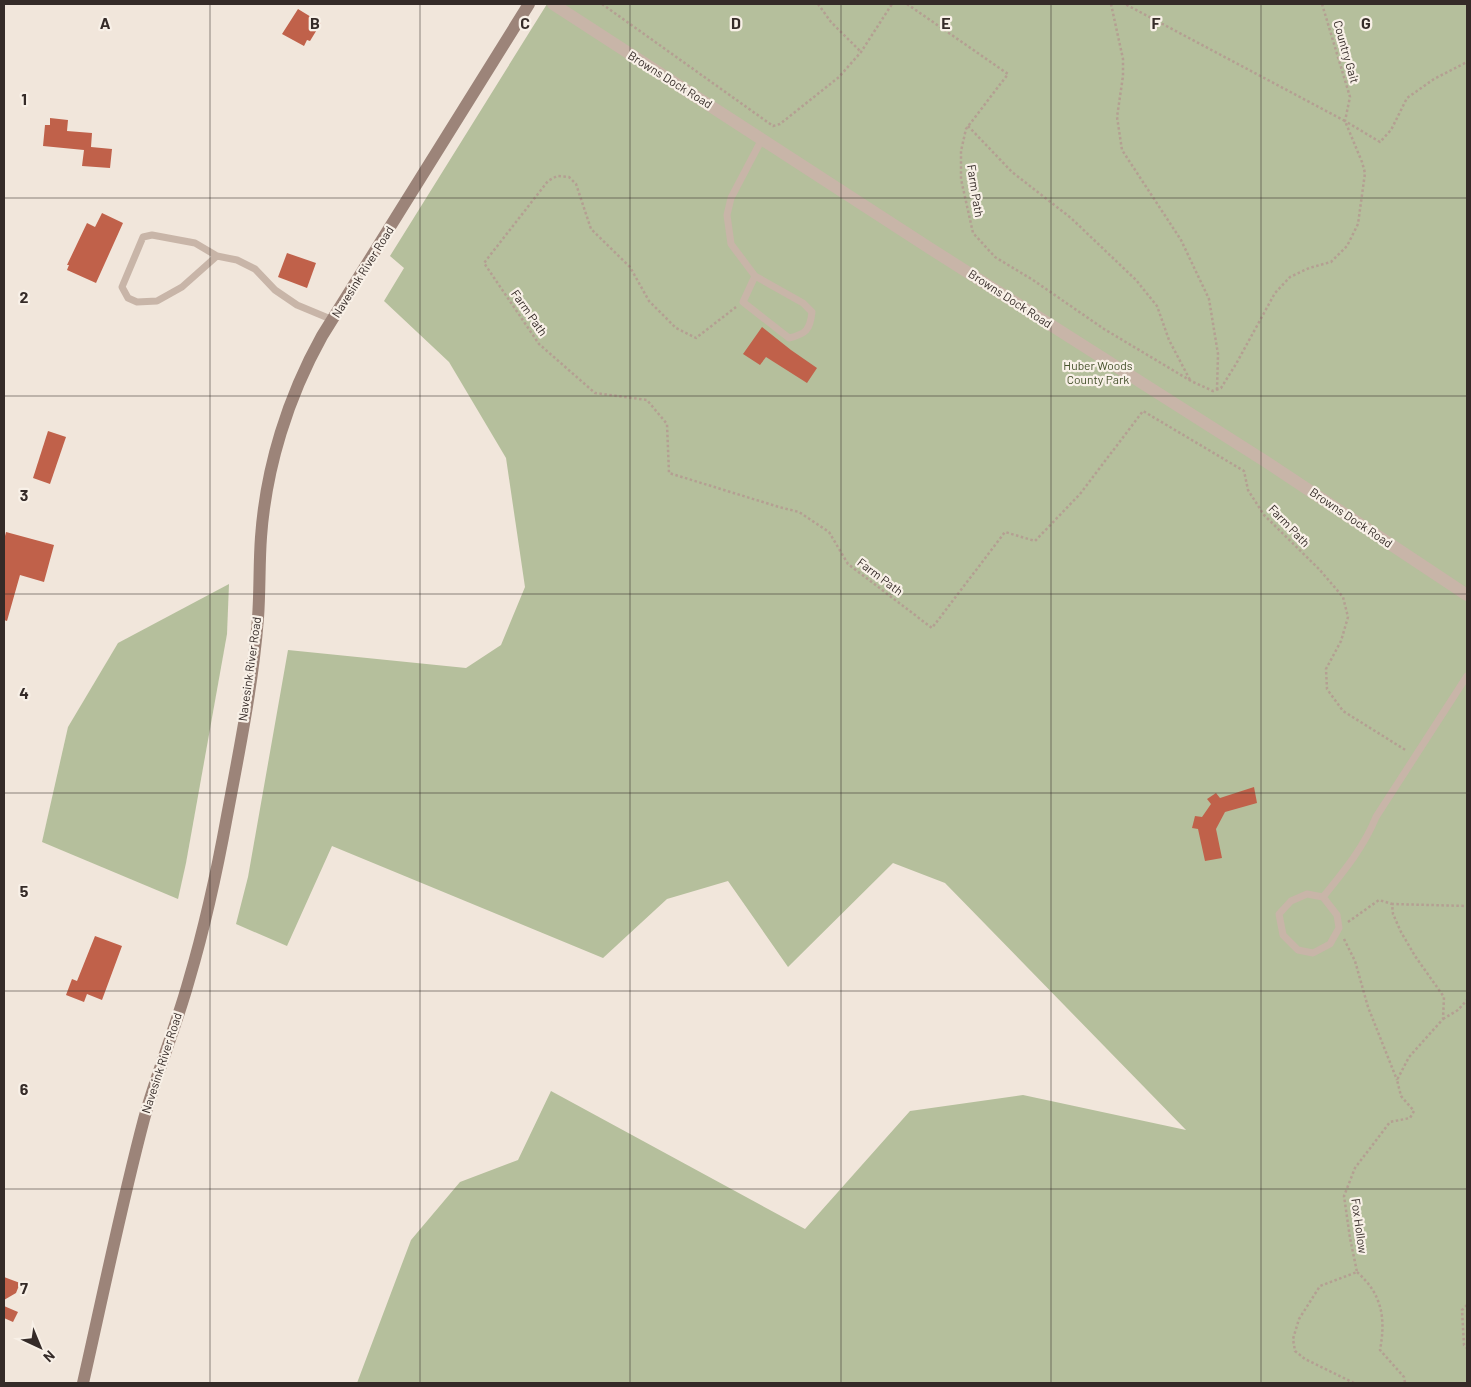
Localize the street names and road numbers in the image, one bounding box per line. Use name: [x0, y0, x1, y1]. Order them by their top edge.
street label: Country Gait: [1331, 19, 1363, 85]
street label: Browns Dock Road: [626, 48, 715, 111]
street label: Farm Path: [965, 163, 987, 218]
street label: Navesink River Road: [328, 223, 396, 320]
street label: Browns Dock Road: [966, 266, 1055, 330]
street label: Farm Path: [509, 287, 551, 338]
street label: Browns Dock Road: [1308, 484, 1396, 550]
street label: Farm Path: [1266, 501, 1313, 549]
street label: Farm Path: [855, 555, 906, 598]
street label: Navesink River Road: [235, 616, 263, 722]
street label: Navesink River Road: [138, 1010, 184, 1115]
street label: Fox Hollow: [1349, 1197, 1371, 1255]

